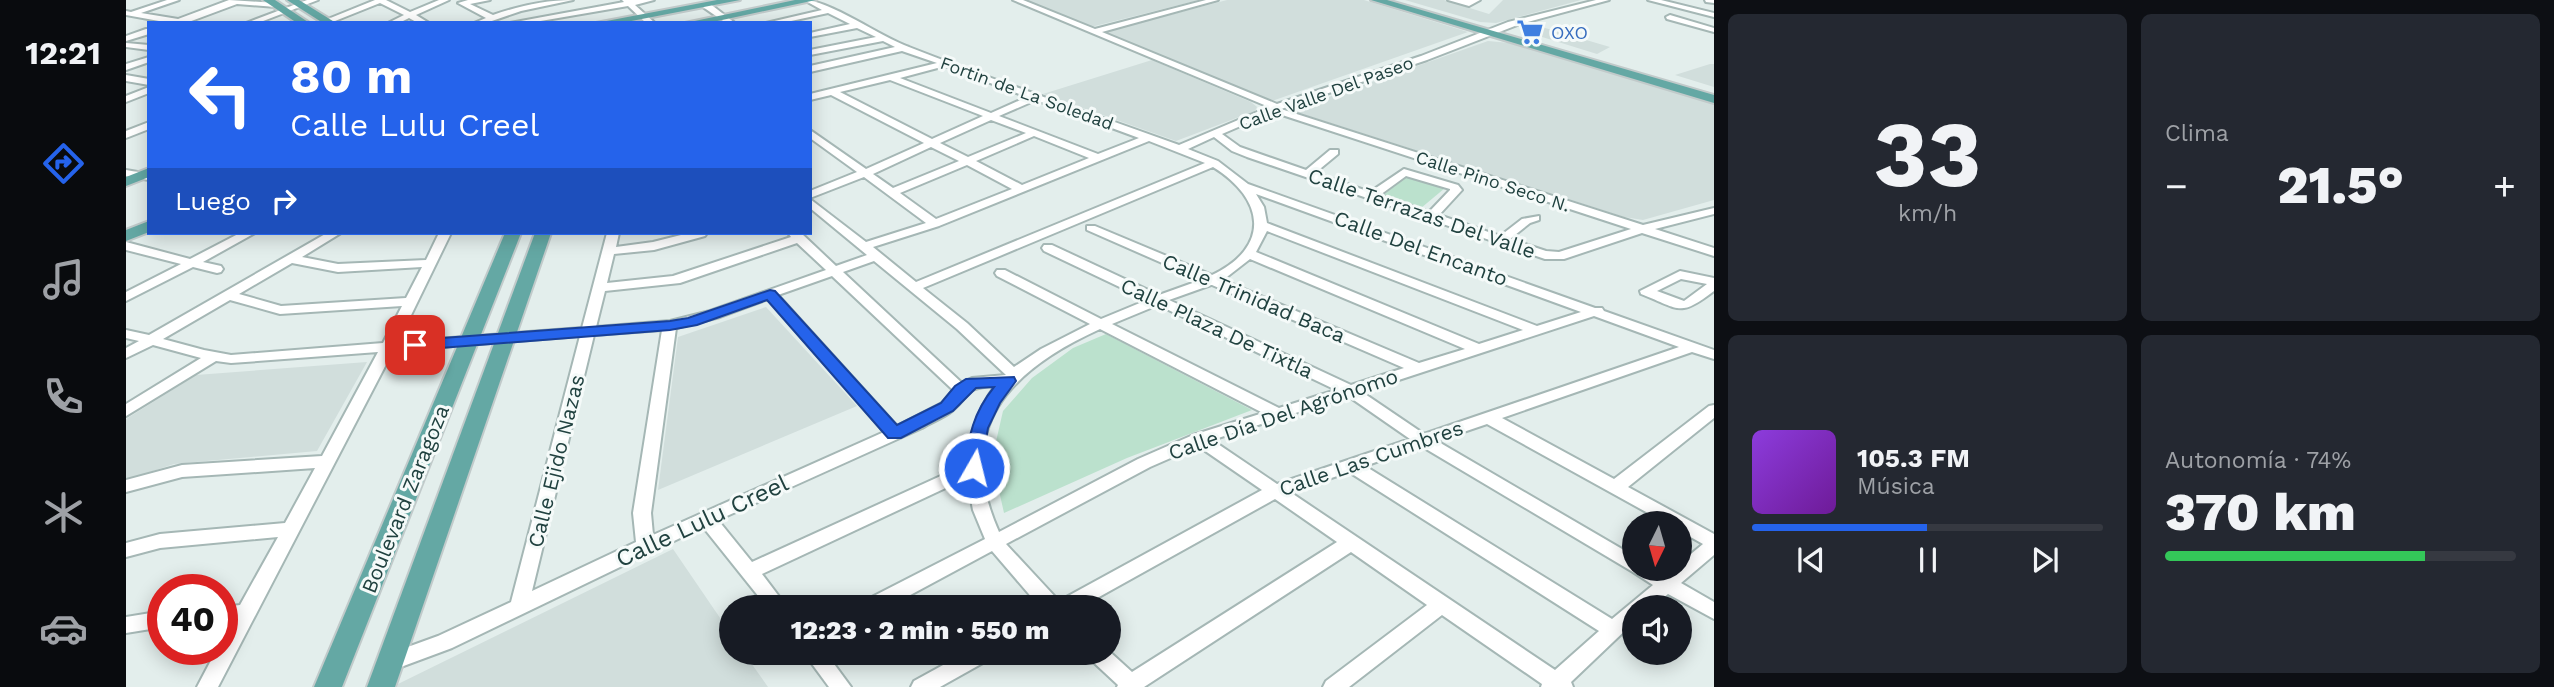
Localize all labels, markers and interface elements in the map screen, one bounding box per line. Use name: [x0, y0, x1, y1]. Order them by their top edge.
supermarket icon: OXO: [1515, 17, 1545, 47]
place label: OXO: [1551, 22, 1588, 43]
text: 12:21: [25, 34, 101, 72]
text: 80 m: [290, 47, 412, 105]
icon: left: [175, 49, 266, 140]
street label: Fortin de La Soledad: [938, 52, 1116, 134]
street label: Calle Valle Del Paseo: [1236, 52, 1416, 134]
text: 33: [1874, 101, 1981, 208]
text: Calle Lulu Creel: [290, 106, 539, 144]
text: Clima: [2165, 120, 2229, 147]
icon: directions: [39, 139, 88, 188]
street label: Calle Pino Seco N.: [1413, 146, 1573, 216]
text: 21.5°: [2277, 155, 2404, 216]
street label: Calle Terrazas Del Valle: [1305, 162, 1539, 264]
text: −: [2165, 164, 2188, 208]
text: +: [2493, 164, 2516, 208]
icon: right: [265, 182, 303, 220]
text: Luego: [175, 186, 251, 216]
text: km/h: [1898, 200, 1957, 227]
street label: Calle Del Encanto: [1331, 205, 1511, 291]
street label: Calle Trinidad Baca: [1159, 248, 1349, 348]
icon: music: [39, 255, 88, 304]
street label: Calle Plaza De Tixtla: [1117, 272, 1317, 384]
pin: [385, 315, 445, 375]
icon: arrive: [396, 326, 434, 364]
street label: Calle Día Del Agrónomo: [1165, 363, 1401, 465]
icon: phone: [39, 372, 88, 421]
street label: Calle Ejido Nazas: [522, 372, 590, 550]
street label: Boulevard Zaragoza: [356, 401, 454, 597]
street label: Calle Las Cumbres: [1276, 415, 1466, 501]
position arrow: [937, 431, 1011, 505]
text: 105.3 FM: [1857, 443, 1970, 473]
text: Autonomía · 74%: [2165, 447, 2351, 474]
street label: Calle Lulu Creel: [611, 469, 793, 573]
text: Música: [1857, 473, 1935, 500]
text: 370 km: [2165, 482, 2356, 543]
icon: climate: [39, 488, 88, 537]
north arrow: [1622, 511, 1692, 581]
map controls: [1622, 511, 1692, 665]
icon: previous: [1792, 541, 1830, 579]
icon: pause: [1909, 541, 1947, 579]
icon: next: [2026, 541, 2064, 579]
speed limit sign: 40: [147, 574, 238, 665]
button: sound: [1622, 595, 1692, 665]
icon: car: [39, 604, 88, 653]
text: 12:23 · 2 min · 550 m: [791, 615, 1049, 645]

